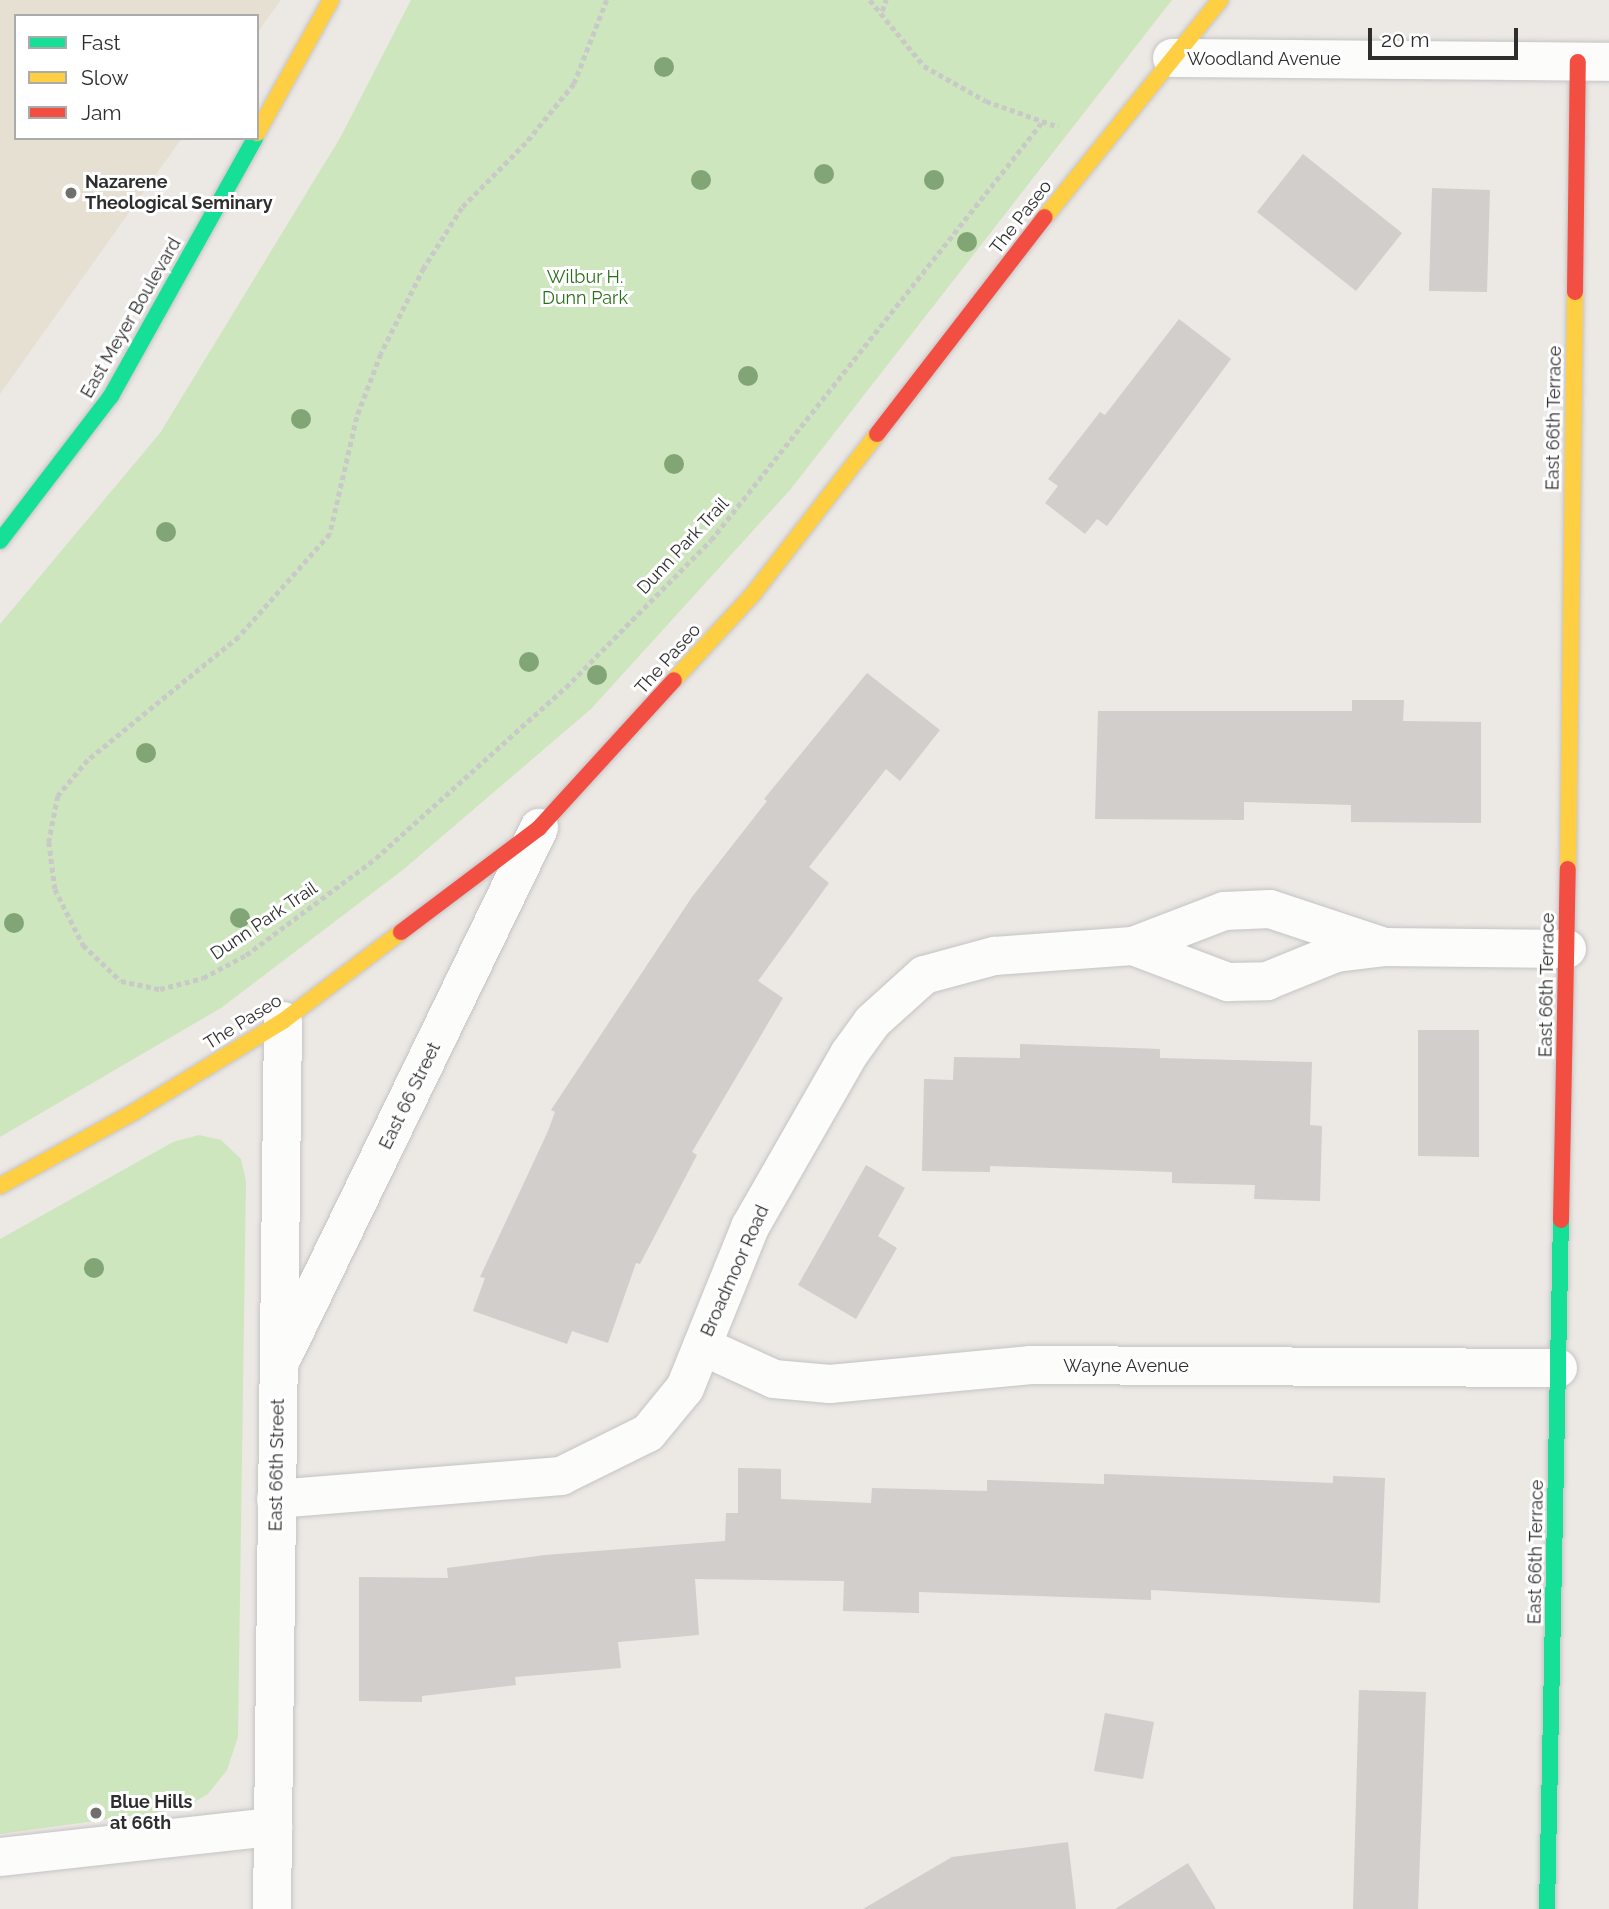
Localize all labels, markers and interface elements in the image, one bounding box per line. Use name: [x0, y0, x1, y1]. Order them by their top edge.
legend: [14, 14, 259, 140]
scale bar: [1371, 14, 1522, 58]
text: 20 m: [1381, 27, 1429, 52]
text: Fast: [81, 30, 121, 55]
street label: Woodland Avenue: [1187, 48, 1341, 70]
text: Slow: [81, 65, 129, 90]
text: Jam: [81, 100, 122, 125]
place label: Nazarene Theological Seminary: [85, 172, 273, 214]
street label: The Paseo: [986, 176, 1056, 258]
marker: Nazarene Theological Seminary: [63, 185, 79, 201]
street label: East Meyer Boulevard: [76, 234, 186, 402]
park label: Wilbur H. Dunn Park: [542, 267, 628, 310]
street label: East 66th Terrace: [1542, 345, 1566, 491]
street label: Dunn Park Trail: [633, 493, 733, 599]
street label: The Paseo: [631, 619, 705, 699]
street label: Dunn Park Trail: [206, 877, 322, 965]
street label: East 66th Terrace: [1535, 912, 1559, 1058]
street label: The Paseo: [200, 990, 286, 1054]
street label: East 66 Street: [375, 1039, 445, 1153]
street label: Broadmoor Road: [696, 1202, 774, 1340]
street label: Wayne Avenue: [1063, 1355, 1189, 1377]
street label: East 66th Street: [265, 1398, 289, 1532]
street label: East 66th Terrace: [1524, 1479, 1548, 1625]
place label: Blue Hills at 66th: [110, 1792, 192, 1834]
marker: Blue Hills at 66th: [88, 1805, 104, 1821]

